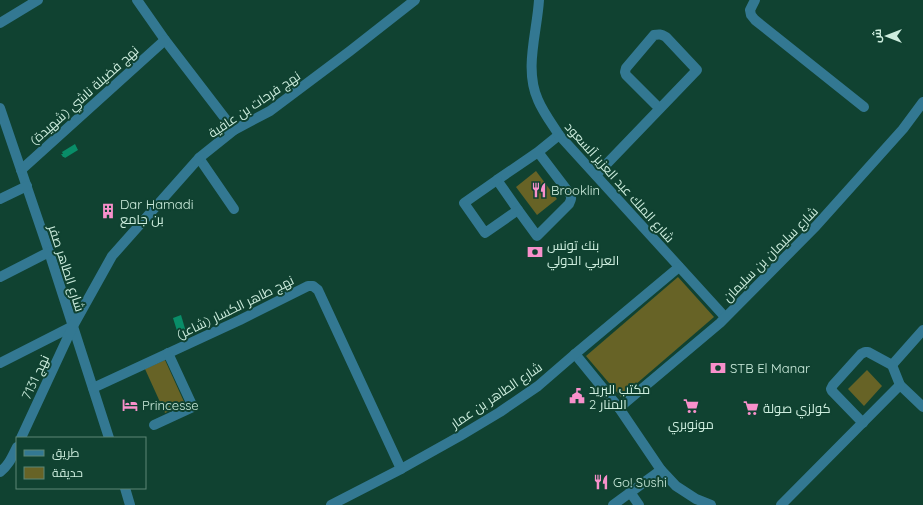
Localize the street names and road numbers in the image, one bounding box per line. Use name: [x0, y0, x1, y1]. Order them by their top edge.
street label: نهج فضيلة ناشي (شهيدة): [26, 42, 144, 150]
street label: نهج فرحات بن عافية: [205, 67, 304, 141]
street label: شارع الملك عبد العزيز آلسعود: [561, 119, 678, 246]
street label: شارع سليمان بن سليمان: [719, 203, 822, 306]
street label: شارع الطاهر صفر: [44, 222, 89, 314]
street label: نهج طاهر الكسار (شاعر): [174, 272, 297, 343]
street label: نهج 7131: [18, 352, 53, 402]
street label: شارع الطاهر بن عمار: [446, 358, 545, 433]

